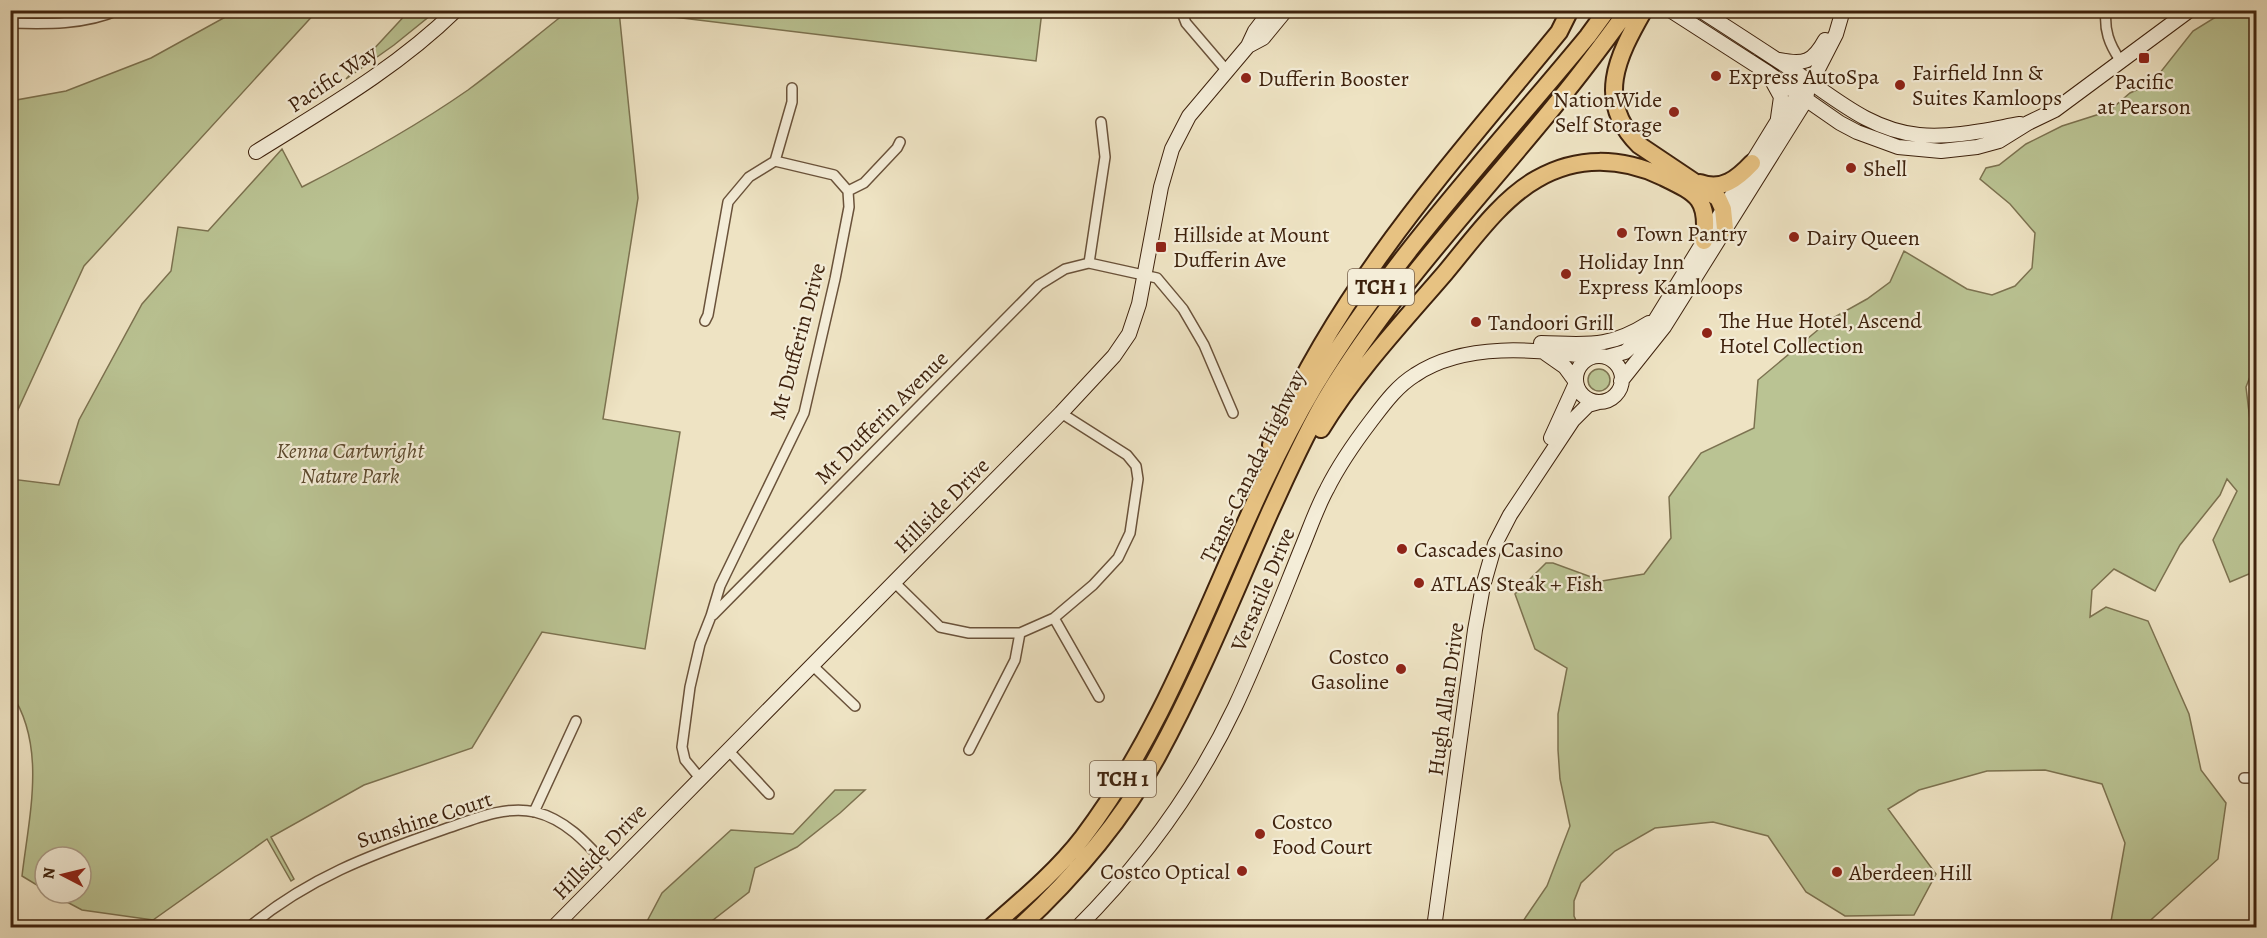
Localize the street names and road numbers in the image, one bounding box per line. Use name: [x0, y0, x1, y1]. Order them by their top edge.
street label: Pacific Way: [282, 38, 384, 120]
street label: Mt Dufferin Drive: [763, 259, 833, 423]
road number: TCH 1: [1348, 269, 1414, 305]
street label: Mt Dufferin Avenue: [808, 344, 955, 491]
street label: Trans-Canada Highway: [1193, 365, 1313, 568]
street label: Hillside Drive: [887, 451, 996, 560]
street label: Versatile Drive: [1223, 523, 1302, 657]
street label: Hugh Allan Drive: [1420, 620, 1472, 778]
road number: TCH 1: [1090, 761, 1156, 797]
street label: Sunshine Court: [353, 784, 496, 856]
street label: Hillside Drive: [546, 797, 654, 907]

